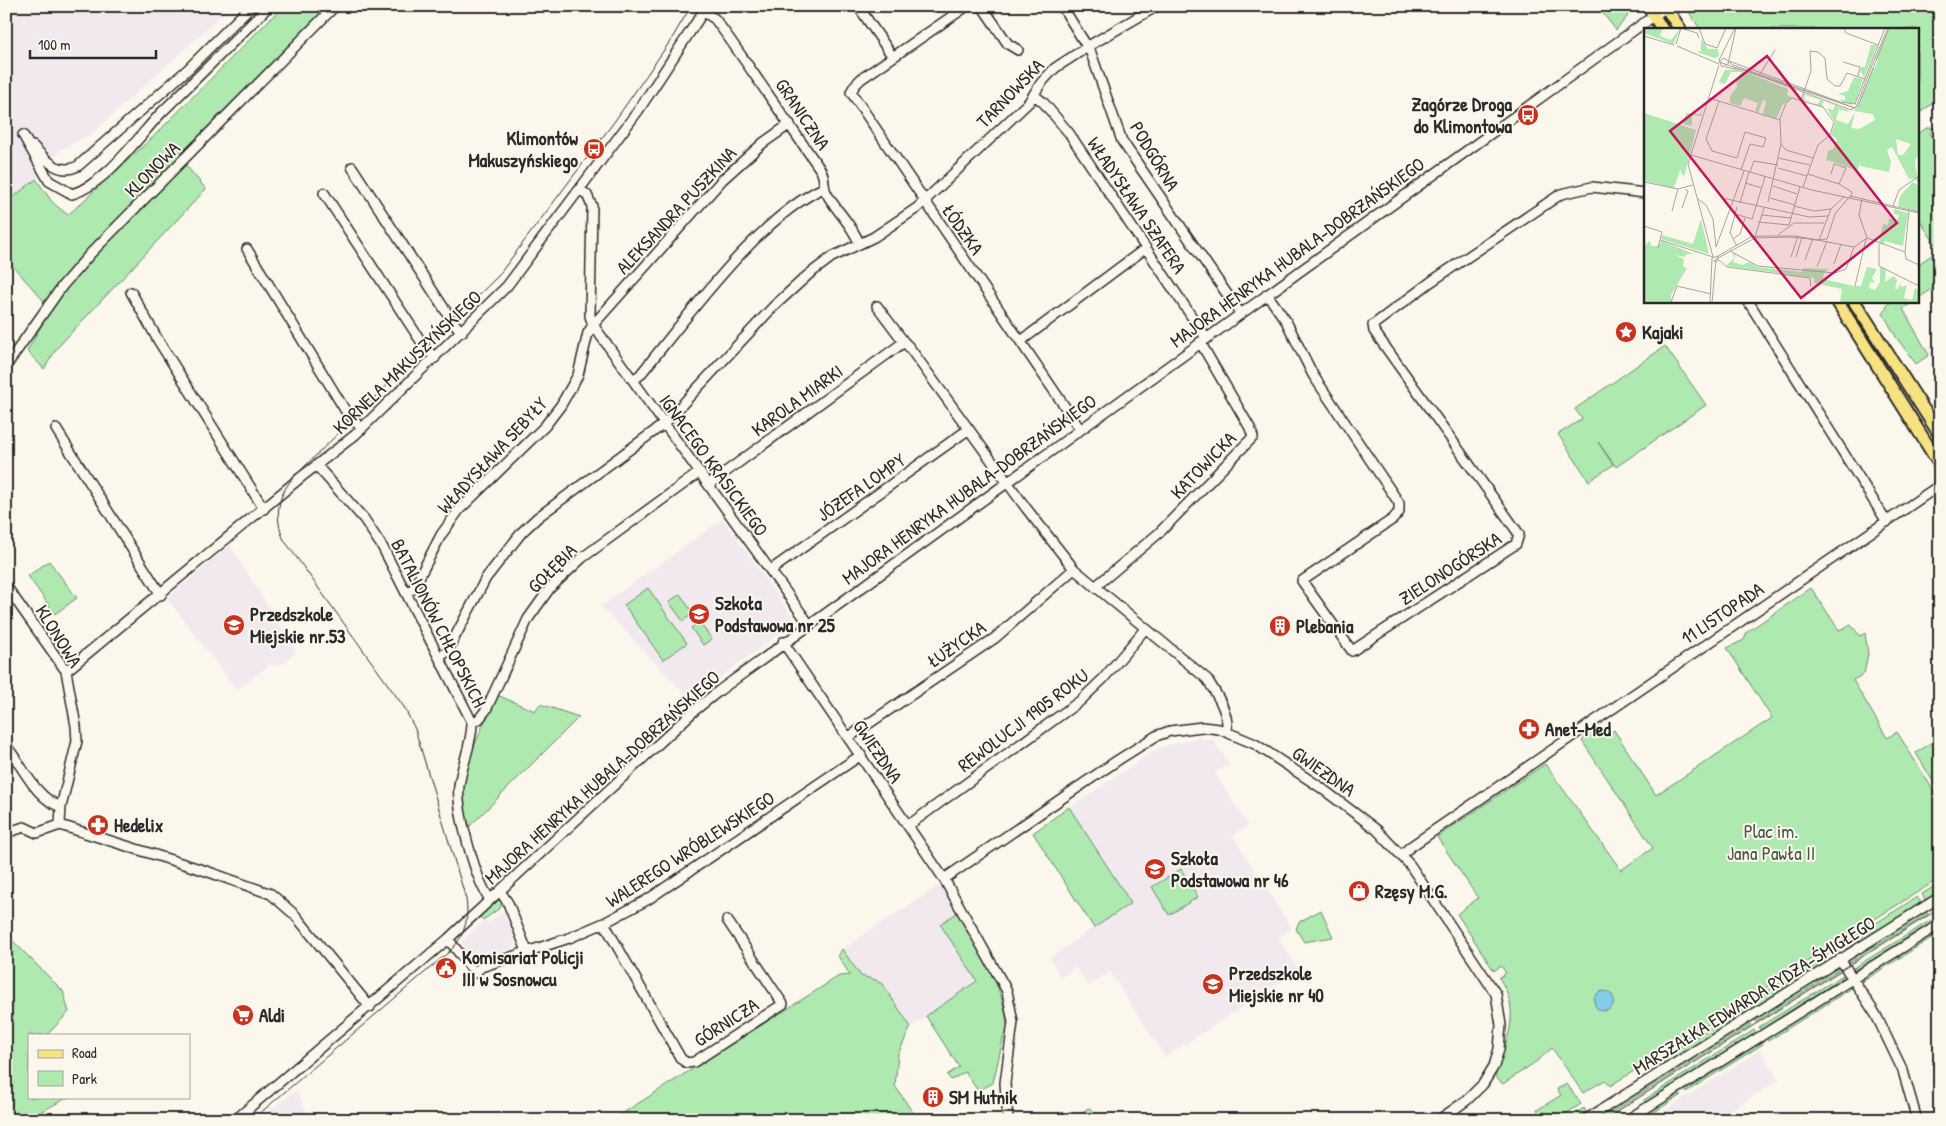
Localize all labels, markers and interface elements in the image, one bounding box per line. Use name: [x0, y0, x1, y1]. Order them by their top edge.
scale bar: [30, 28, 156, 60]
inset map: [1644, 28, 1918, 302]
text: 100 m: [38, 34, 71, 55]
street label: TARNOWSKA: [970, 53, 1050, 133]
street label: GRANICZNA: [770, 73, 836, 155]
place label: Zagórze Droga do Klimontowa: [1412, 91, 1513, 139]
bus stop icon: Zagórze Droga do Klimontowa: [1516, 103, 1540, 127]
street label: PODGÓRNA: [1124, 117, 1186, 195]
place label: Klimontów Makuszyńskiego: [469, 125, 578, 174]
street label: WŁADYSŁAWA SZAFERA: [1082, 131, 1192, 279]
street label: KLONOWA: [118, 135, 186, 203]
bus stop icon: Klimontów Makuszyńskiego: [582, 137, 606, 161]
street label: ALEKSANDRA PUSZKINA: [610, 141, 742, 279]
street label: MAJORA HENRYKA HUBALA-DOBRZAŃSKIEGO: [1164, 151, 1430, 353]
street label: ŁÓDZKA: [936, 198, 990, 260]
street label: KORNELA MAKUSZYŃSKIEGO: [327, 284, 487, 440]
place label: Kajaki: [1642, 319, 1683, 345]
place icon: Kajaki: [1614, 320, 1638, 344]
street label: KAROLA MIARKI: [746, 358, 848, 442]
street label: MAJORA HENRYKA HUBALA-DOBRZAŃSKIEGO: [836, 388, 1102, 590]
street label: IGNACEGO KRASICKIEGO: [654, 389, 774, 541]
street label: WŁADYSŁAWA SEBYŁY: [431, 391, 553, 519]
street label: KATOWICKA: [1164, 426, 1242, 504]
street label: JÓZEFA LOMPY: [811, 447, 911, 527]
street label: ZIELONOGÓRSKA: [1394, 525, 1506, 611]
street label: BATALIONÓW CHŁOPSKICH: [385, 534, 493, 712]
street label: GOŁĘBIA: [522, 538, 582, 598]
street label: 11 LISTOPADA: [1676, 576, 1768, 650]
place label: Szkoła Podstawowa nr 25: [715, 590, 836, 638]
street label: KLONOWA: [30, 600, 88, 672]
place label: Przedszkole Miejskie nr.53: [250, 601, 346, 649]
school or university icon: Szkoła Podstawowa nr 25: [687, 602, 711, 626]
school or university icon: Przedszkole Miejskie nr.53: [222, 613, 246, 637]
place label: Plebania: [1296, 613, 1354, 639]
street label: ŁUŻYCKA: [921, 614, 991, 674]
building icon: Plebania: [1268, 614, 1292, 638]
street label: REWOLUCJI 1905 ROKU: [952, 662, 1094, 778]
street label: MAJORA HENRYKA HUBALA-DOBRZAŃSKIEGO: [479, 664, 725, 890]
street label: GWIEZDNA: [847, 714, 909, 788]
place label: Anet-Med: [1545, 716, 1612, 742]
pharmacy icon: Anet-Med: [1517, 717, 1541, 741]
street label: GWIEZDNA: [1287, 740, 1361, 802]
street label: WALEREGO WRÓBLEWSKIEGO: [601, 785, 779, 913]
place label: Hedelix: [114, 812, 164, 838]
pharmacy icon: Hedelix: [86, 813, 110, 837]
park label: Plac im. Jana Pawła II: [1727, 818, 1815, 866]
place label: Szkoła Podstawowa nr 46: [1171, 845, 1289, 893]
school or university icon: Szkoła Podstawowa nr 46: [1143, 857, 1167, 881]
place label: Rzęsy M.G.: [1375, 878, 1448, 905]
shop icon: Rzęsy M.G.: [1347, 879, 1371, 903]
street label: MARSZAŁKA EDWARDA RYDZA-ŚMIGŁEGO: [1628, 909, 1880, 1081]
place label: Komisariat Policji III w Sosnowcu: [462, 944, 584, 992]
public building icon: Komisariat Policji III w Sosnowcu: [434, 956, 458, 980]
place label: Przedszkole Miejskie nr 40: [1229, 960, 1324, 1008]
school or university icon: Przedszkole Miejskie nr 40: [1201, 972, 1225, 996]
street label: GÓRNICZA: [689, 991, 763, 1053]
place label: Aldi: [259, 1002, 285, 1028]
supermarket icon: Aldi: [231, 1003, 255, 1027]
legend: [28, 1034, 190, 1098]
text: Road: [72, 1042, 97, 1063]
text: Park: [72, 1068, 97, 1089]
place label: SM Hutnik: [949, 1084, 1017, 1110]
building icon: SM Hutnik: [921, 1085, 945, 1109]

